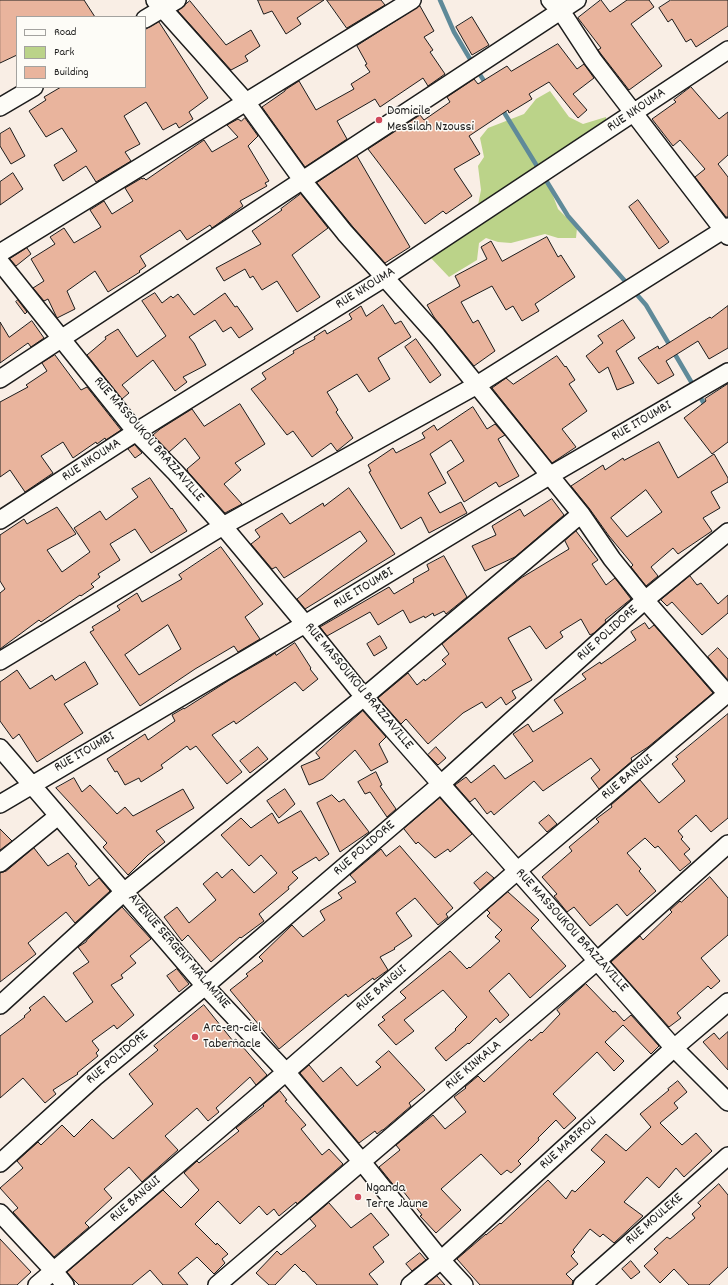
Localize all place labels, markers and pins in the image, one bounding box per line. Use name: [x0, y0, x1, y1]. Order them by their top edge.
place label: Domicile Messilah Nzoussi: [387, 104, 474, 136]
marker: Domicile Messilah Nzoussi: [374, 115, 384, 125]
place label: Arc-en-ciel Tabernacle: [203, 1021, 261, 1054]
marker: Arc-en-ciel Tabernacle: [190, 1032, 200, 1042]
place label: Nganda Terre Jaune: [366, 1181, 428, 1214]
marker: Nganda Terre Jaune: [353, 1192, 363, 1202]

